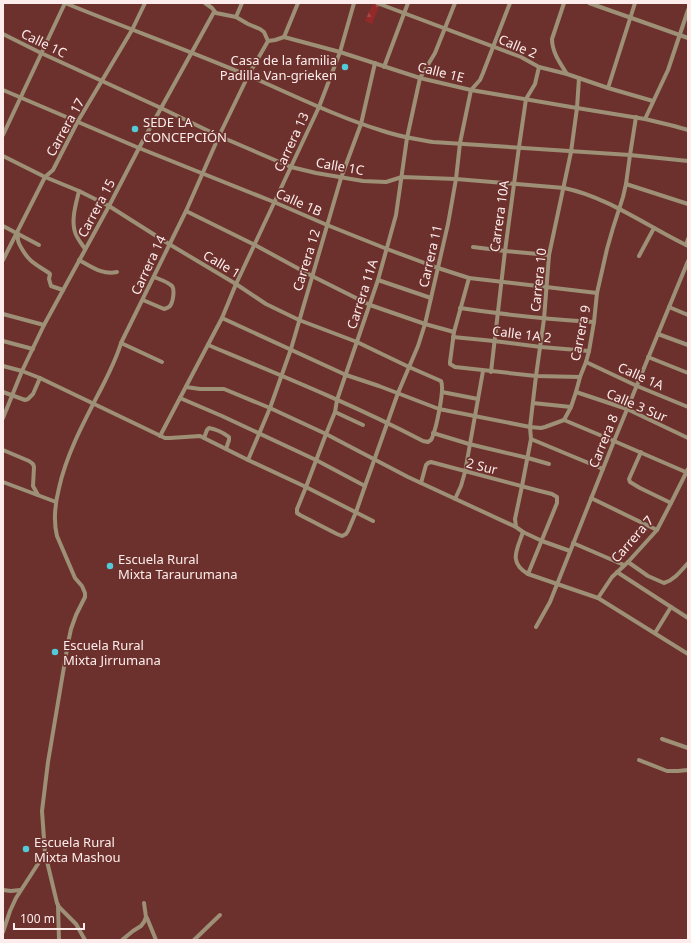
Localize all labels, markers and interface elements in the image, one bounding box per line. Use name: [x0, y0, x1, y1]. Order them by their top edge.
street label: Calle 1C: [18, 24, 70, 62]
street label: Calle 2: [496, 30, 540, 62]
place label: Casa de la familia Padilla Van-grieken: [220, 51, 337, 84]
street label: Calle 1E: [416, 58, 466, 86]
marker: Casa de la familia Padilla Van-grieken: [340, 62, 350, 72]
street label: Carrera 17: [42, 95, 88, 159]
street label: Carrera 13: [269, 109, 313, 175]
place label: SEDE LA CONCEPCIÓN: [143, 113, 227, 146]
marker: SEDE LA CONCEPCIÓN: [130, 124, 140, 134]
street label: Calle 1C: [315, 153, 365, 179]
street label: Carrera 15: [73, 176, 119, 240]
street label: Carrera 10A: [485, 178, 513, 253]
street label: Calle 1B: [273, 184, 325, 220]
street label: Carrera 11: [414, 223, 446, 289]
street label: Carrera 12: [288, 227, 324, 293]
street label: Carrera 14: [126, 232, 170, 298]
street label: Calle 1: [200, 246, 244, 282]
street label: Carrera 10: [526, 247, 550, 313]
street label: Carrera 11A: [342, 256, 382, 331]
street label: Carrera 9: [566, 304, 594, 362]
street label: Calle 1A 2: [491, 321, 553, 347]
street label: Calle 1A: [615, 358, 668, 394]
street label: Calle 3 Sur: [604, 384, 671, 426]
street label: Carrera 8: [584, 411, 622, 471]
street label: 2 Sur: [465, 453, 500, 479]
street label: Carrera 7: [607, 512, 657, 566]
place label: Escuela Rural Mixta Taraurumana: [118, 550, 237, 583]
marker: Escuela Rural Mixta Taraurumana: [105, 561, 115, 571]
place label: Escuela Rural Mixta Jirrumana: [63, 636, 161, 669]
marker: Escuela Rural Mixta Jirrumana: [50, 647, 60, 657]
place label: Escuela Rural Mixta Mashou: [34, 833, 121, 866]
marker: Escuela Rural Mixta Mashou: [21, 844, 31, 854]
scale bar: [14, 905, 84, 931]
text: 100 m: [20, 910, 55, 927]

